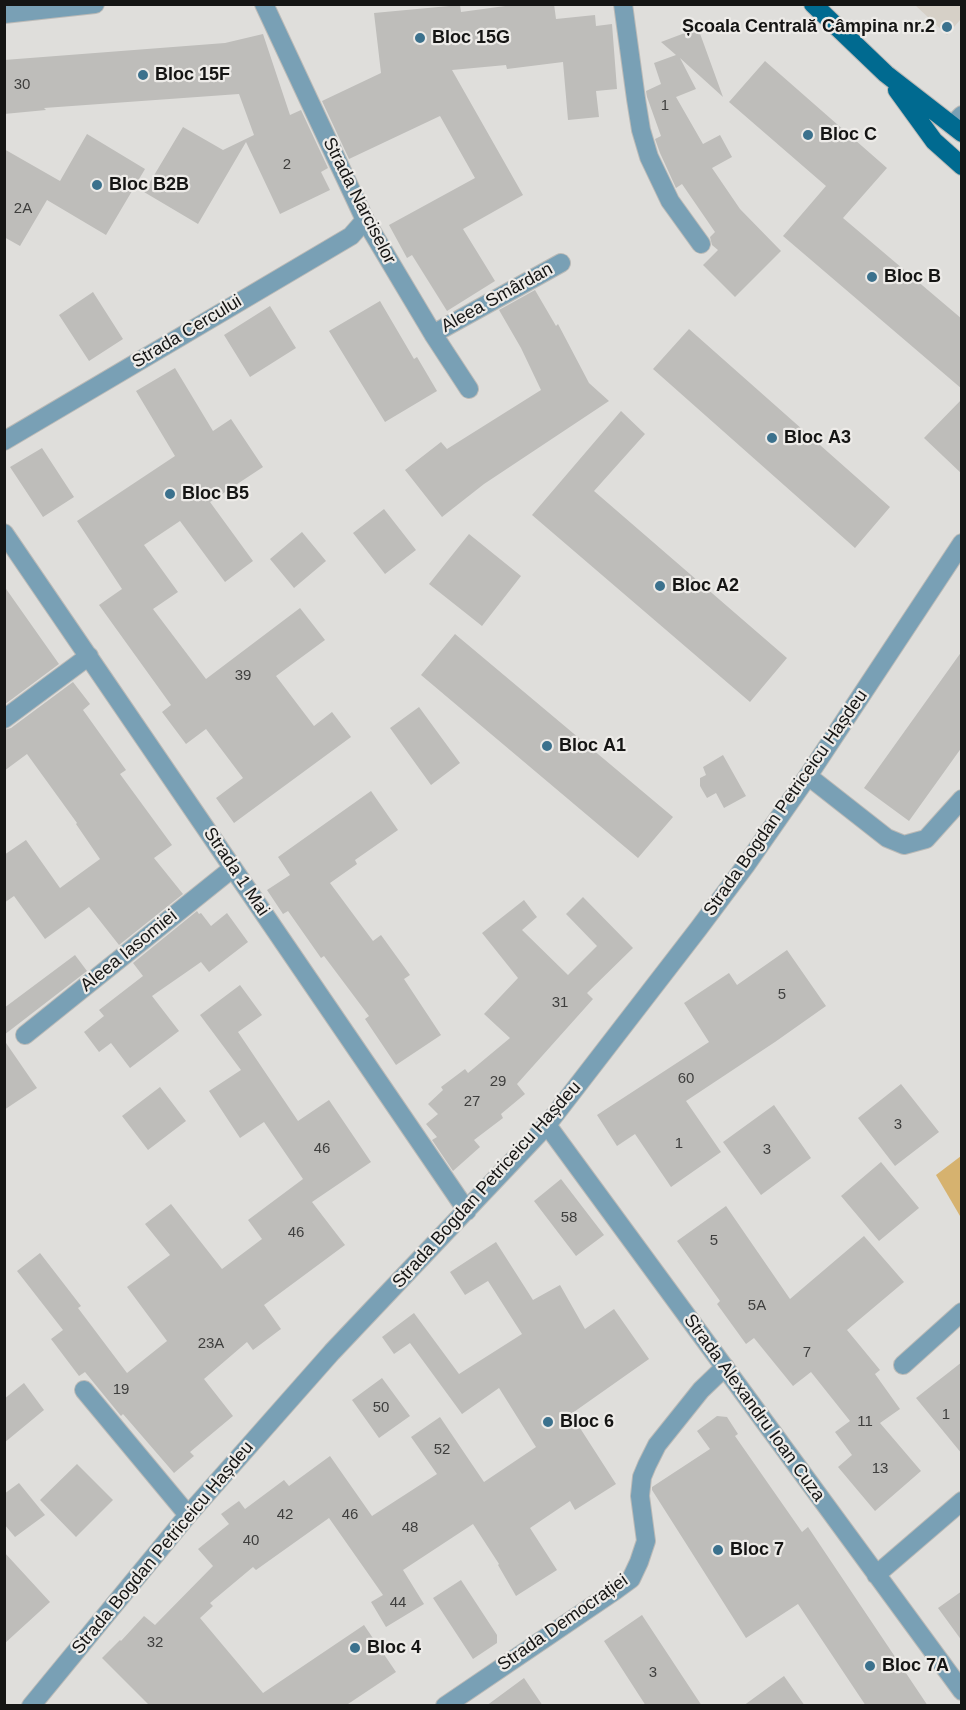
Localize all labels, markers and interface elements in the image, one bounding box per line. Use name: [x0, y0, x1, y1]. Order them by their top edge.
place label: Școala Centrală Câmpina nr.2: [682, 16, 935, 38]
marker: Școala Centrală Câmpina nr.2: [940, 20, 954, 34]
place label: Bloc 15G: [432, 27, 510, 49]
marker: Bloc 15G: [413, 31, 427, 45]
place label: Bloc 15F: [155, 64, 230, 86]
marker: Bloc 15F: [136, 68, 150, 82]
house number: 30: [14, 76, 30, 94]
house number: 1: [661, 97, 669, 115]
place label: Bloc C: [820, 124, 877, 146]
marker: Bloc C: [801, 128, 815, 142]
street label: Strada Narciselor: [318, 134, 400, 268]
house number: 2: [283, 156, 291, 174]
place label: Bloc B2B: [109, 174, 189, 196]
marker: Bloc B2B: [90, 178, 104, 192]
house number: 2A: [14, 200, 32, 218]
street label: Aleea Smârdan: [438, 258, 556, 338]
place label: Bloc B: [884, 266, 941, 288]
marker: Bloc B: [865, 270, 879, 284]
street label: Strada Cercului: [128, 291, 246, 373]
place label: Bloc A3: [784, 427, 851, 449]
marker: Bloc A3: [765, 431, 779, 445]
place label: Bloc B5: [182, 483, 249, 505]
marker: Bloc B5: [163, 487, 177, 501]
place label: Bloc A2: [672, 575, 739, 597]
marker: Bloc A2: [653, 579, 667, 593]
house number: 39: [235, 667, 251, 685]
street label: Strada Bogdan Petriceicu Hașdeu: [699, 686, 873, 920]
place label: Bloc A1: [559, 735, 626, 757]
marker: Bloc A1: [540, 739, 554, 753]
street label: Strada 1 Mai: [199, 824, 273, 920]
street label: Aleea Iasomiei: [76, 905, 182, 997]
house number: 5: [778, 986, 786, 1004]
house number: 31: [552, 994, 568, 1012]
house number: 60: [678, 1070, 694, 1088]
house number: 29: [490, 1073, 506, 1091]
street label: Strada Bogdan Petriceicu Hașdeu: [388, 1077, 586, 1293]
house number: 27: [464, 1093, 480, 1111]
house number: 3: [894, 1116, 902, 1134]
house number: 1: [675, 1135, 683, 1153]
house number: 46: [314, 1140, 330, 1158]
house number: 3: [763, 1141, 771, 1159]
house number: 58: [561, 1209, 577, 1227]
house number: 46: [288, 1224, 304, 1242]
house number: 5: [710, 1232, 718, 1250]
house number: 5A: [748, 1297, 766, 1315]
street label: Strada Alexandru Ioan Cuza: [679, 1310, 829, 1506]
house number: 23A: [198, 1335, 224, 1353]
house number: 7: [803, 1344, 811, 1362]
house number: 19: [113, 1381, 129, 1399]
house number: 50: [373, 1399, 389, 1417]
house number: 1: [942, 1406, 950, 1424]
place label: Bloc 6: [560, 1411, 614, 1433]
house number: 11: [857, 1413, 873, 1431]
marker: Bloc 6: [541, 1415, 555, 1429]
street label: Strada Bogdan Petriceicu Hașdeu: [68, 1437, 258, 1659]
house number: 52: [434, 1441, 450, 1459]
house number: 13: [872, 1460, 888, 1478]
house number: 42: [277, 1506, 293, 1524]
house number: 46: [342, 1506, 358, 1524]
house number: 48: [402, 1519, 418, 1537]
house number: 40: [243, 1532, 259, 1550]
place label: Bloc 7: [730, 1539, 784, 1561]
marker: Bloc 7: [711, 1543, 725, 1557]
street label: Strada Democrației: [494, 1570, 632, 1676]
house number: 44: [390, 1594, 406, 1612]
house number: 32: [147, 1634, 163, 1652]
place label: Bloc 4: [367, 1637, 421, 1659]
marker: Bloc 4: [348, 1641, 362, 1655]
place label: Bloc 7A: [882, 1655, 949, 1677]
marker: Bloc 7A: [863, 1659, 877, 1673]
house number: 3: [649, 1664, 657, 1682]

